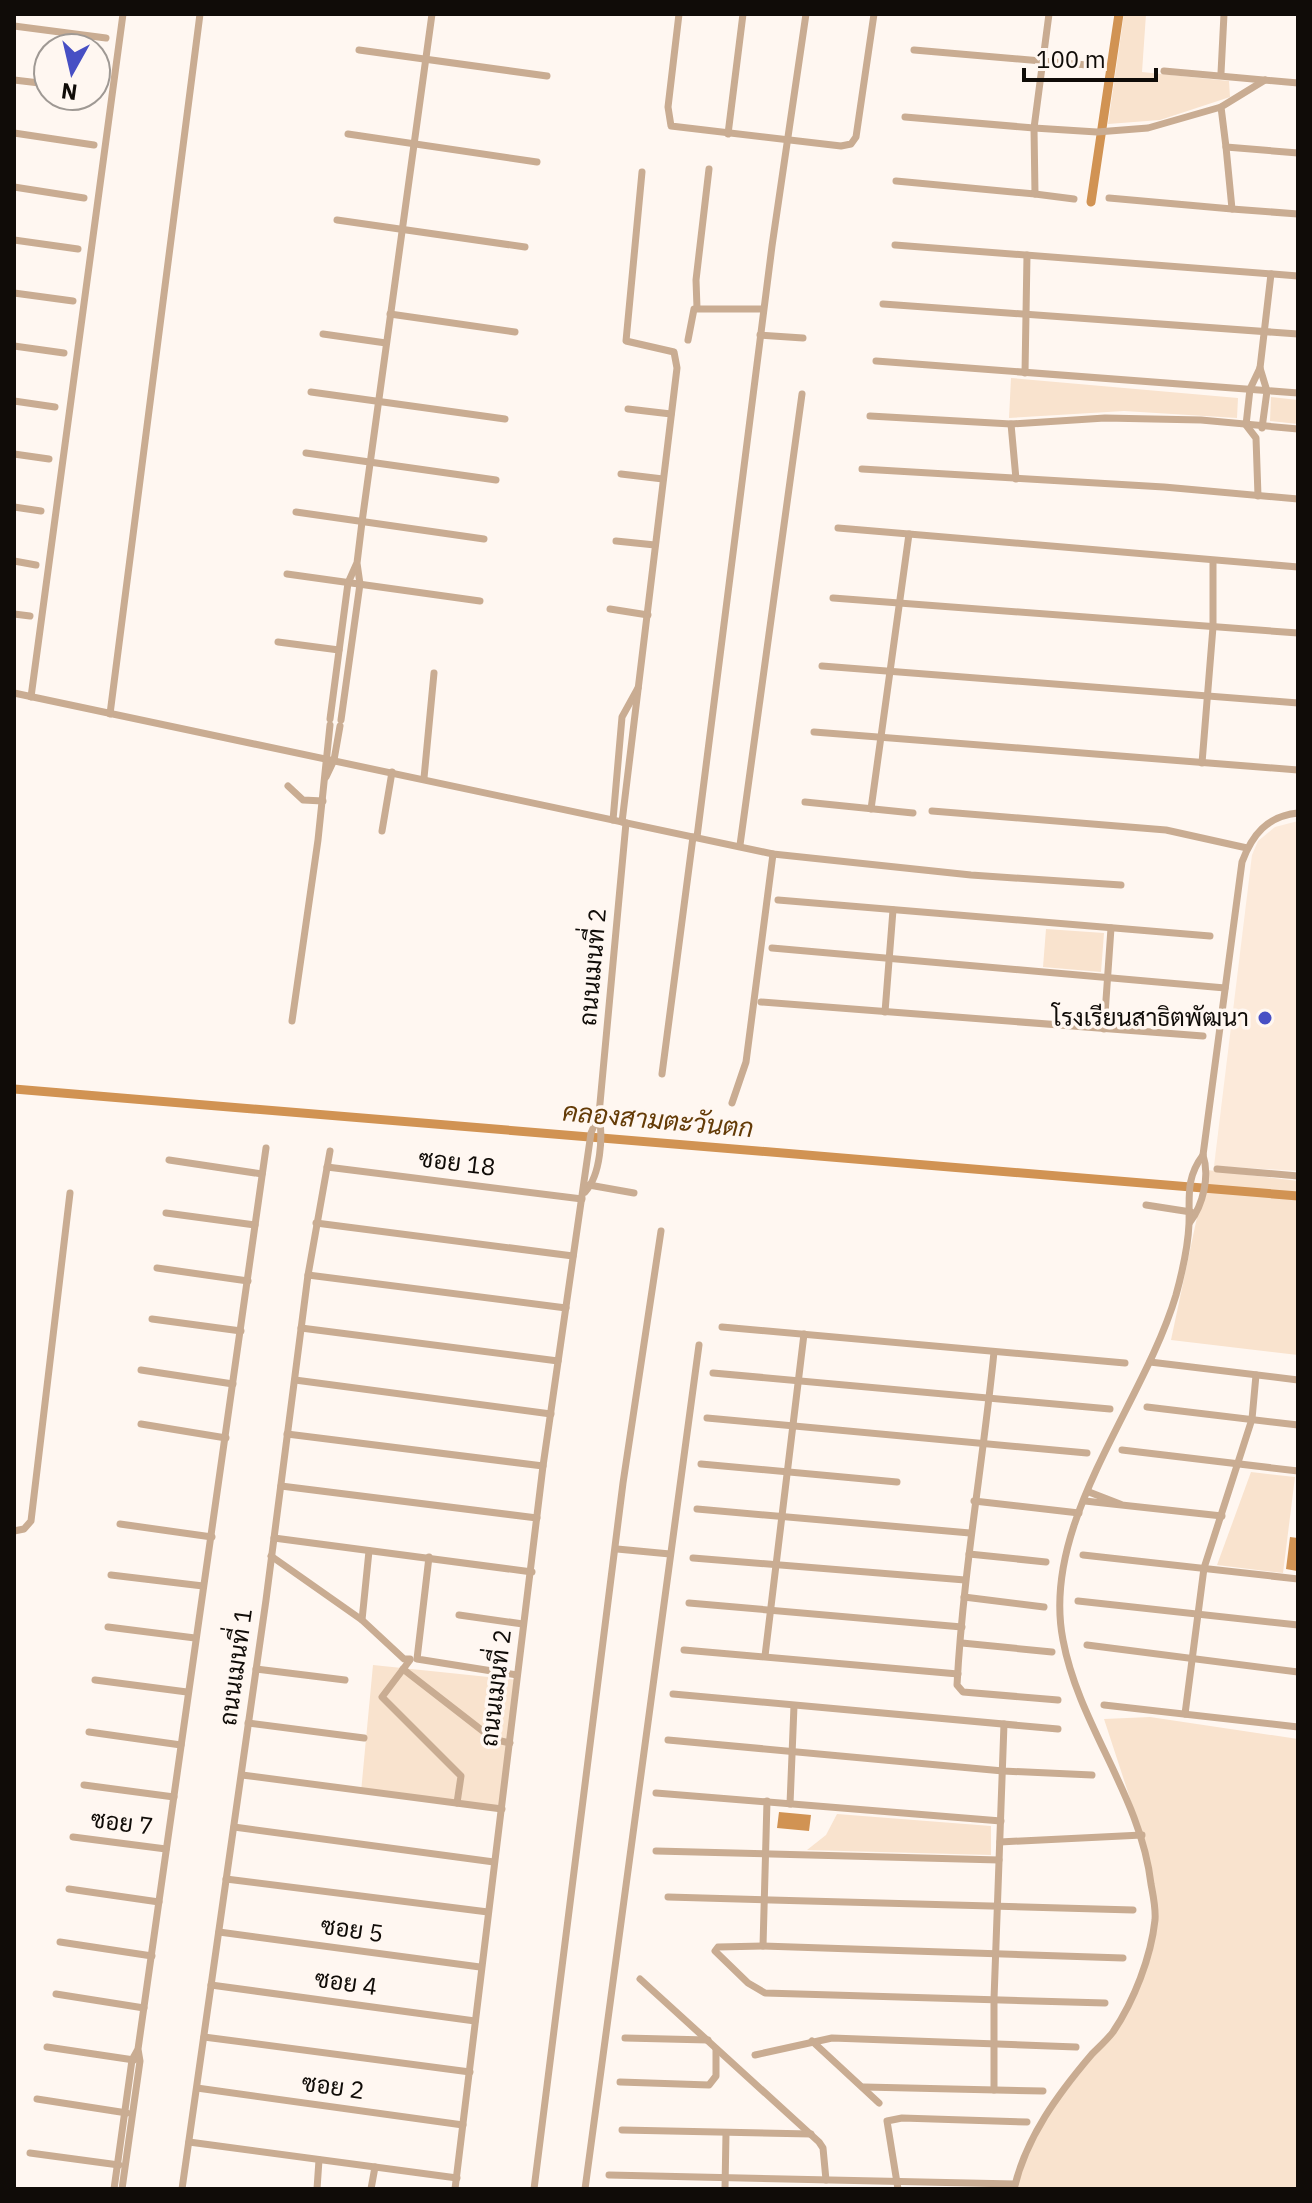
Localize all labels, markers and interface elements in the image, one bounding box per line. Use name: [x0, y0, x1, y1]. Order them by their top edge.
north arrow: [32, 32, 112, 112]
scale bar: [1024, 32, 1156, 82]
text: 100 m: [1036, 43, 1106, 75]
text: N: [59, 77, 79, 108]
street label: ถนนเมนที่ 2: [567, 906, 613, 1027]
place label: โรงเรียนสาธิตพัฒนา: [1050, 1001, 1249, 1033]
marker: โรงเรียนสาธิตพัฒนา: [1256, 1009, 1274, 1027]
water label: คลองสามตะวันตก: [561, 1094, 755, 1144]
street label: ซอย 18: [417, 1141, 497, 1183]
street label: ถนนเมนที่ 1: [207, 1606, 259, 1727]
street label: ถนนเมนที่ 2: [468, 1627, 518, 1748]
street label: ซอย 7: [89, 1802, 155, 1842]
street label: ซอย 5: [319, 1909, 385, 1949]
street label: ซอย 4: [313, 1962, 379, 2002]
street label: ซอย 2: [300, 2066, 366, 2106]

